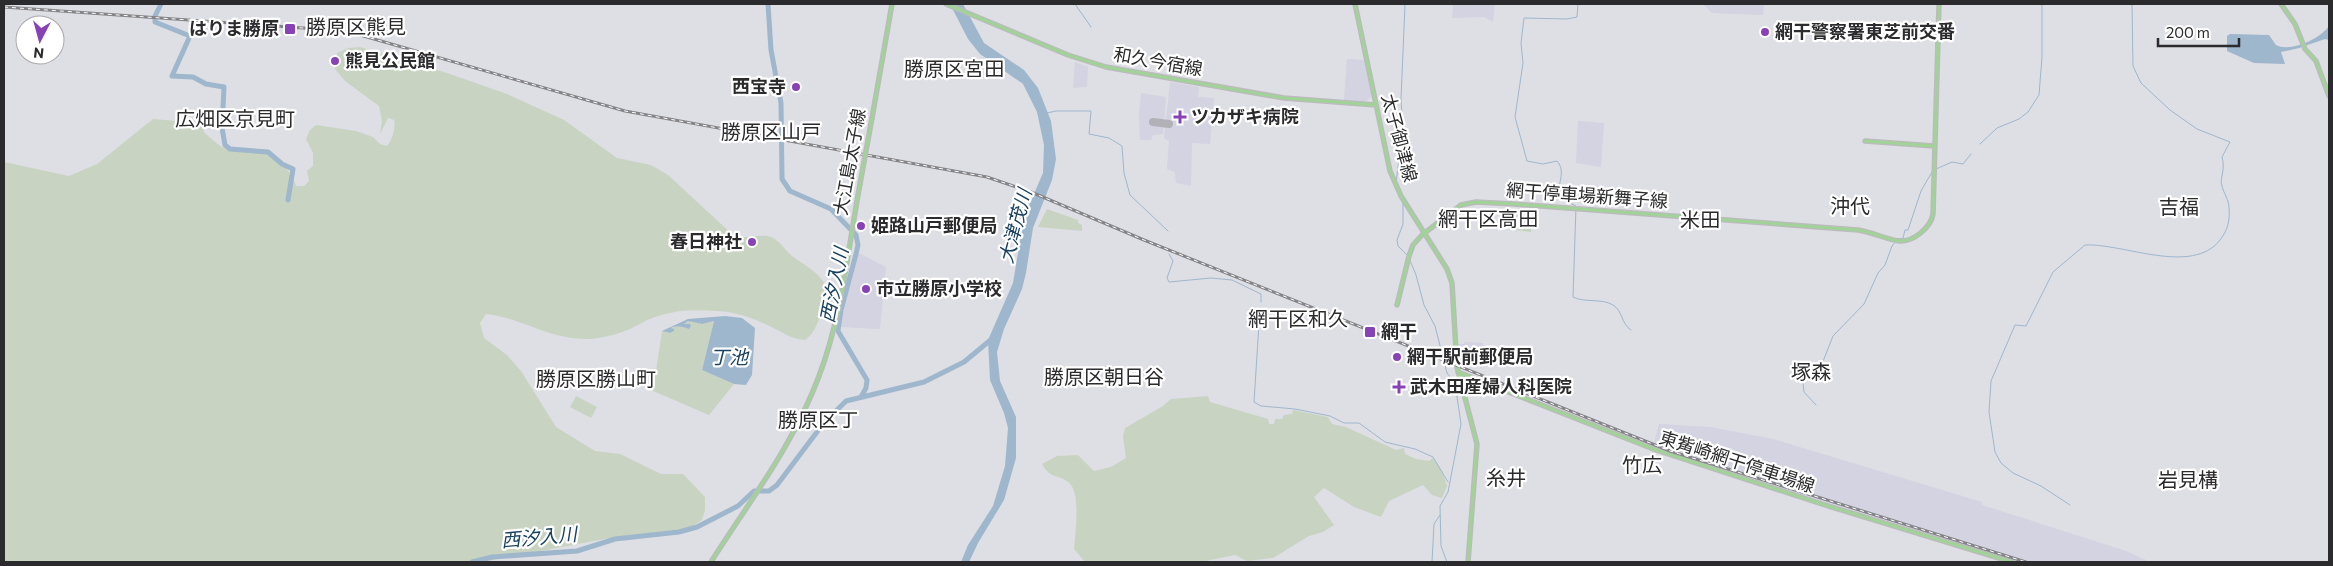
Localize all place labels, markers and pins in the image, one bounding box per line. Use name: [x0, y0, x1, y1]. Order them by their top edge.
place label: はりま勝原: [189, 17, 279, 39]
place label: 網干警察署東芝前交番: [1775, 20, 1955, 42]
marker: はりま勝原: [283, 22, 297, 36]
marker: 網干警察署東芝前交番: [1759, 26, 1771, 38]
place label: 熊見公民館: [345, 49, 435, 71]
marker: 熊見公民館: [329, 55, 341, 67]
place label: 西宝寺: [732, 75, 786, 97]
marker: 西宝寺: [790, 81, 802, 93]
place label: ツカザキ病院: [1191, 105, 1299, 127]
marker: ツカザキ病院: [1173, 110, 1187, 124]
place label: 姫路山戸郵便局: [871, 214, 997, 236]
marker: 姫路山戸郵便局: [855, 220, 867, 232]
place label: 春日神社: [670, 230, 742, 252]
marker: 春日神社: [746, 236, 758, 248]
place label: 市立勝原小学校: [876, 277, 1002, 299]
marker: 市立勝原小学校: [860, 283, 872, 295]
place label: 網干: [1381, 320, 1417, 342]
marker: 網干: [1363, 325, 1377, 339]
place label: 網干駅前郵便局: [1407, 345, 1533, 367]
marker: 網干駅前郵便局: [1391, 351, 1403, 363]
place label: 武木田産婦人科医院: [1410, 375, 1572, 397]
marker: 武木田産婦人科医院: [1392, 380, 1406, 394]

